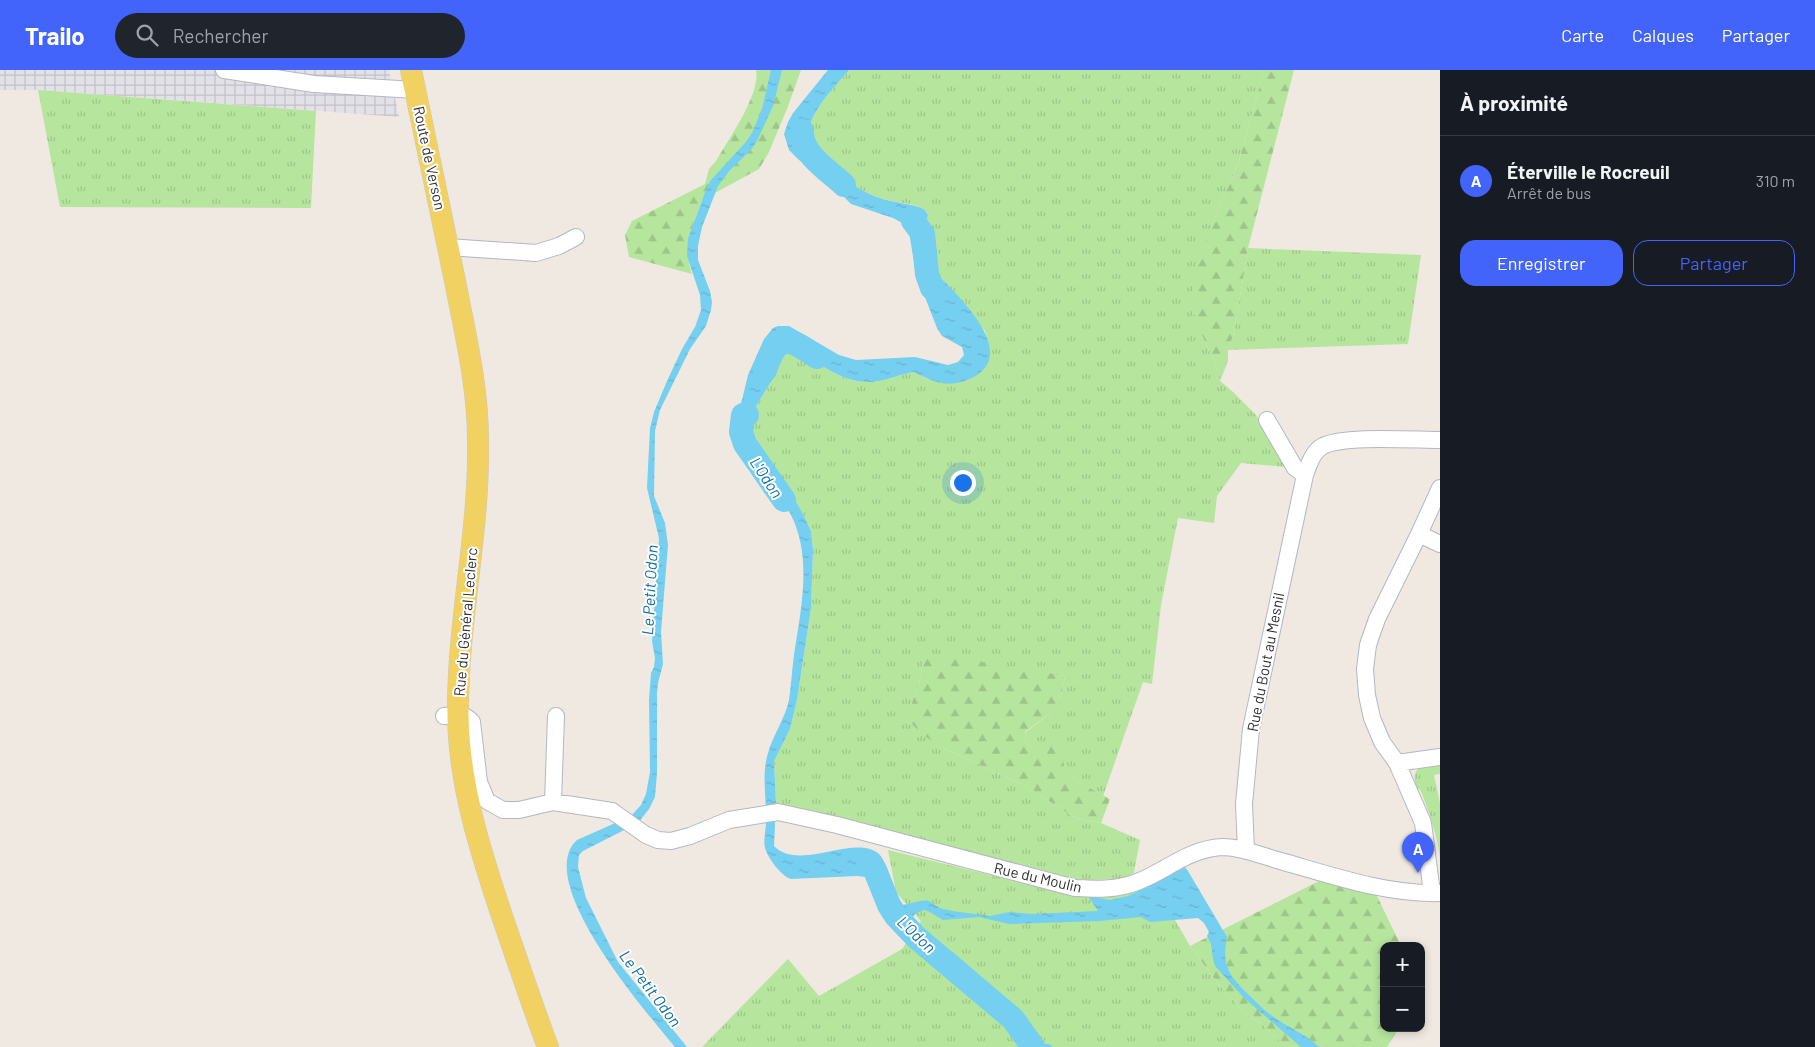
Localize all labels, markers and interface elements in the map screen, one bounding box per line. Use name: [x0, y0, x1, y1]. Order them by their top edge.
search box: [115, 13, 465, 58]
text: Trailo: [25, 21, 85, 50]
icon: search: [133, 21, 161, 49]
text: Rechercher: [173, 24, 268, 47]
text: Carte: [1561, 24, 1604, 46]
text: Calques: [1632, 24, 1694, 46]
text: Partager: [1722, 24, 1790, 46]
text: À proximité: [1460, 90, 1568, 115]
street label: Route de Verson: [410, 104, 450, 212]
text: Éterville le Rocreuil: [1507, 160, 1670, 183]
text: A: [1471, 171, 1481, 190]
text: 310 m: [1756, 171, 1795, 190]
text: Arrêt de bus: [1507, 183, 1591, 202]
button: Enregistrer: [1460, 240, 1623, 286]
button: Partager: [1633, 240, 1795, 286]
water label: L'Odon: [747, 453, 787, 501]
your location: [950, 470, 976, 496]
water label: Le Petit Odon: [637, 544, 661, 636]
street label: Rue du Général Leclerc: [450, 547, 480, 697]
street label: Rue du Bout au Mesnil: [1243, 591, 1287, 733]
pin: A: [1402, 832, 1434, 873]
street label: Rue du Moulin: [992, 858, 1084, 896]
water label: L'Odon: [894, 912, 940, 956]
map controls: [1380, 942, 1425, 1032]
button: +: [1380, 942, 1425, 987]
water label: Le Petit Odon: [616, 946, 686, 1030]
button: −: [1380, 987, 1425, 1032]

